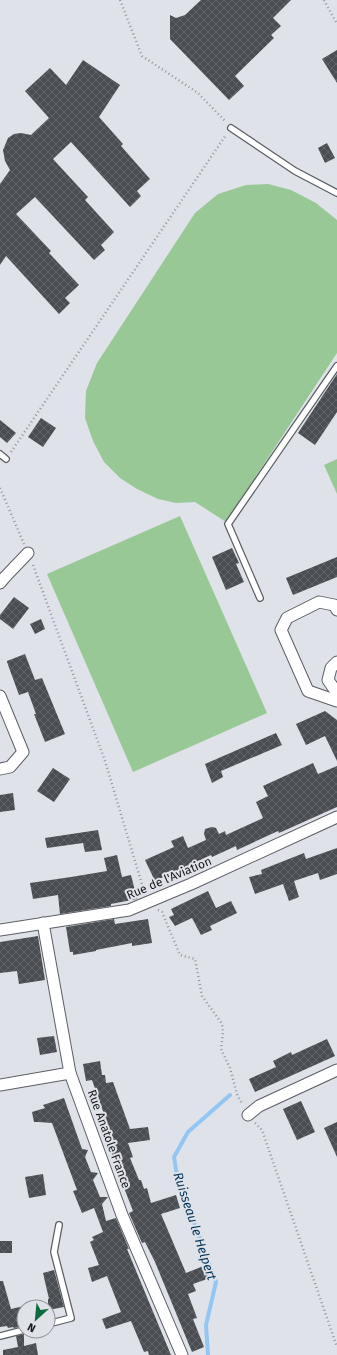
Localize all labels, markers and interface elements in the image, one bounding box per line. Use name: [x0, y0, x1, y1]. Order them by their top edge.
street label: Rue de l'Aviation: [124, 854, 214, 902]
street label: Rue Anatole France: [85, 1088, 133, 1190]
water label: Ruisseau le Helpert: [170, 1170, 220, 1282]
north arrow: [16, 1299, 56, 1339]
text: N: [25, 1320, 38, 1335]

